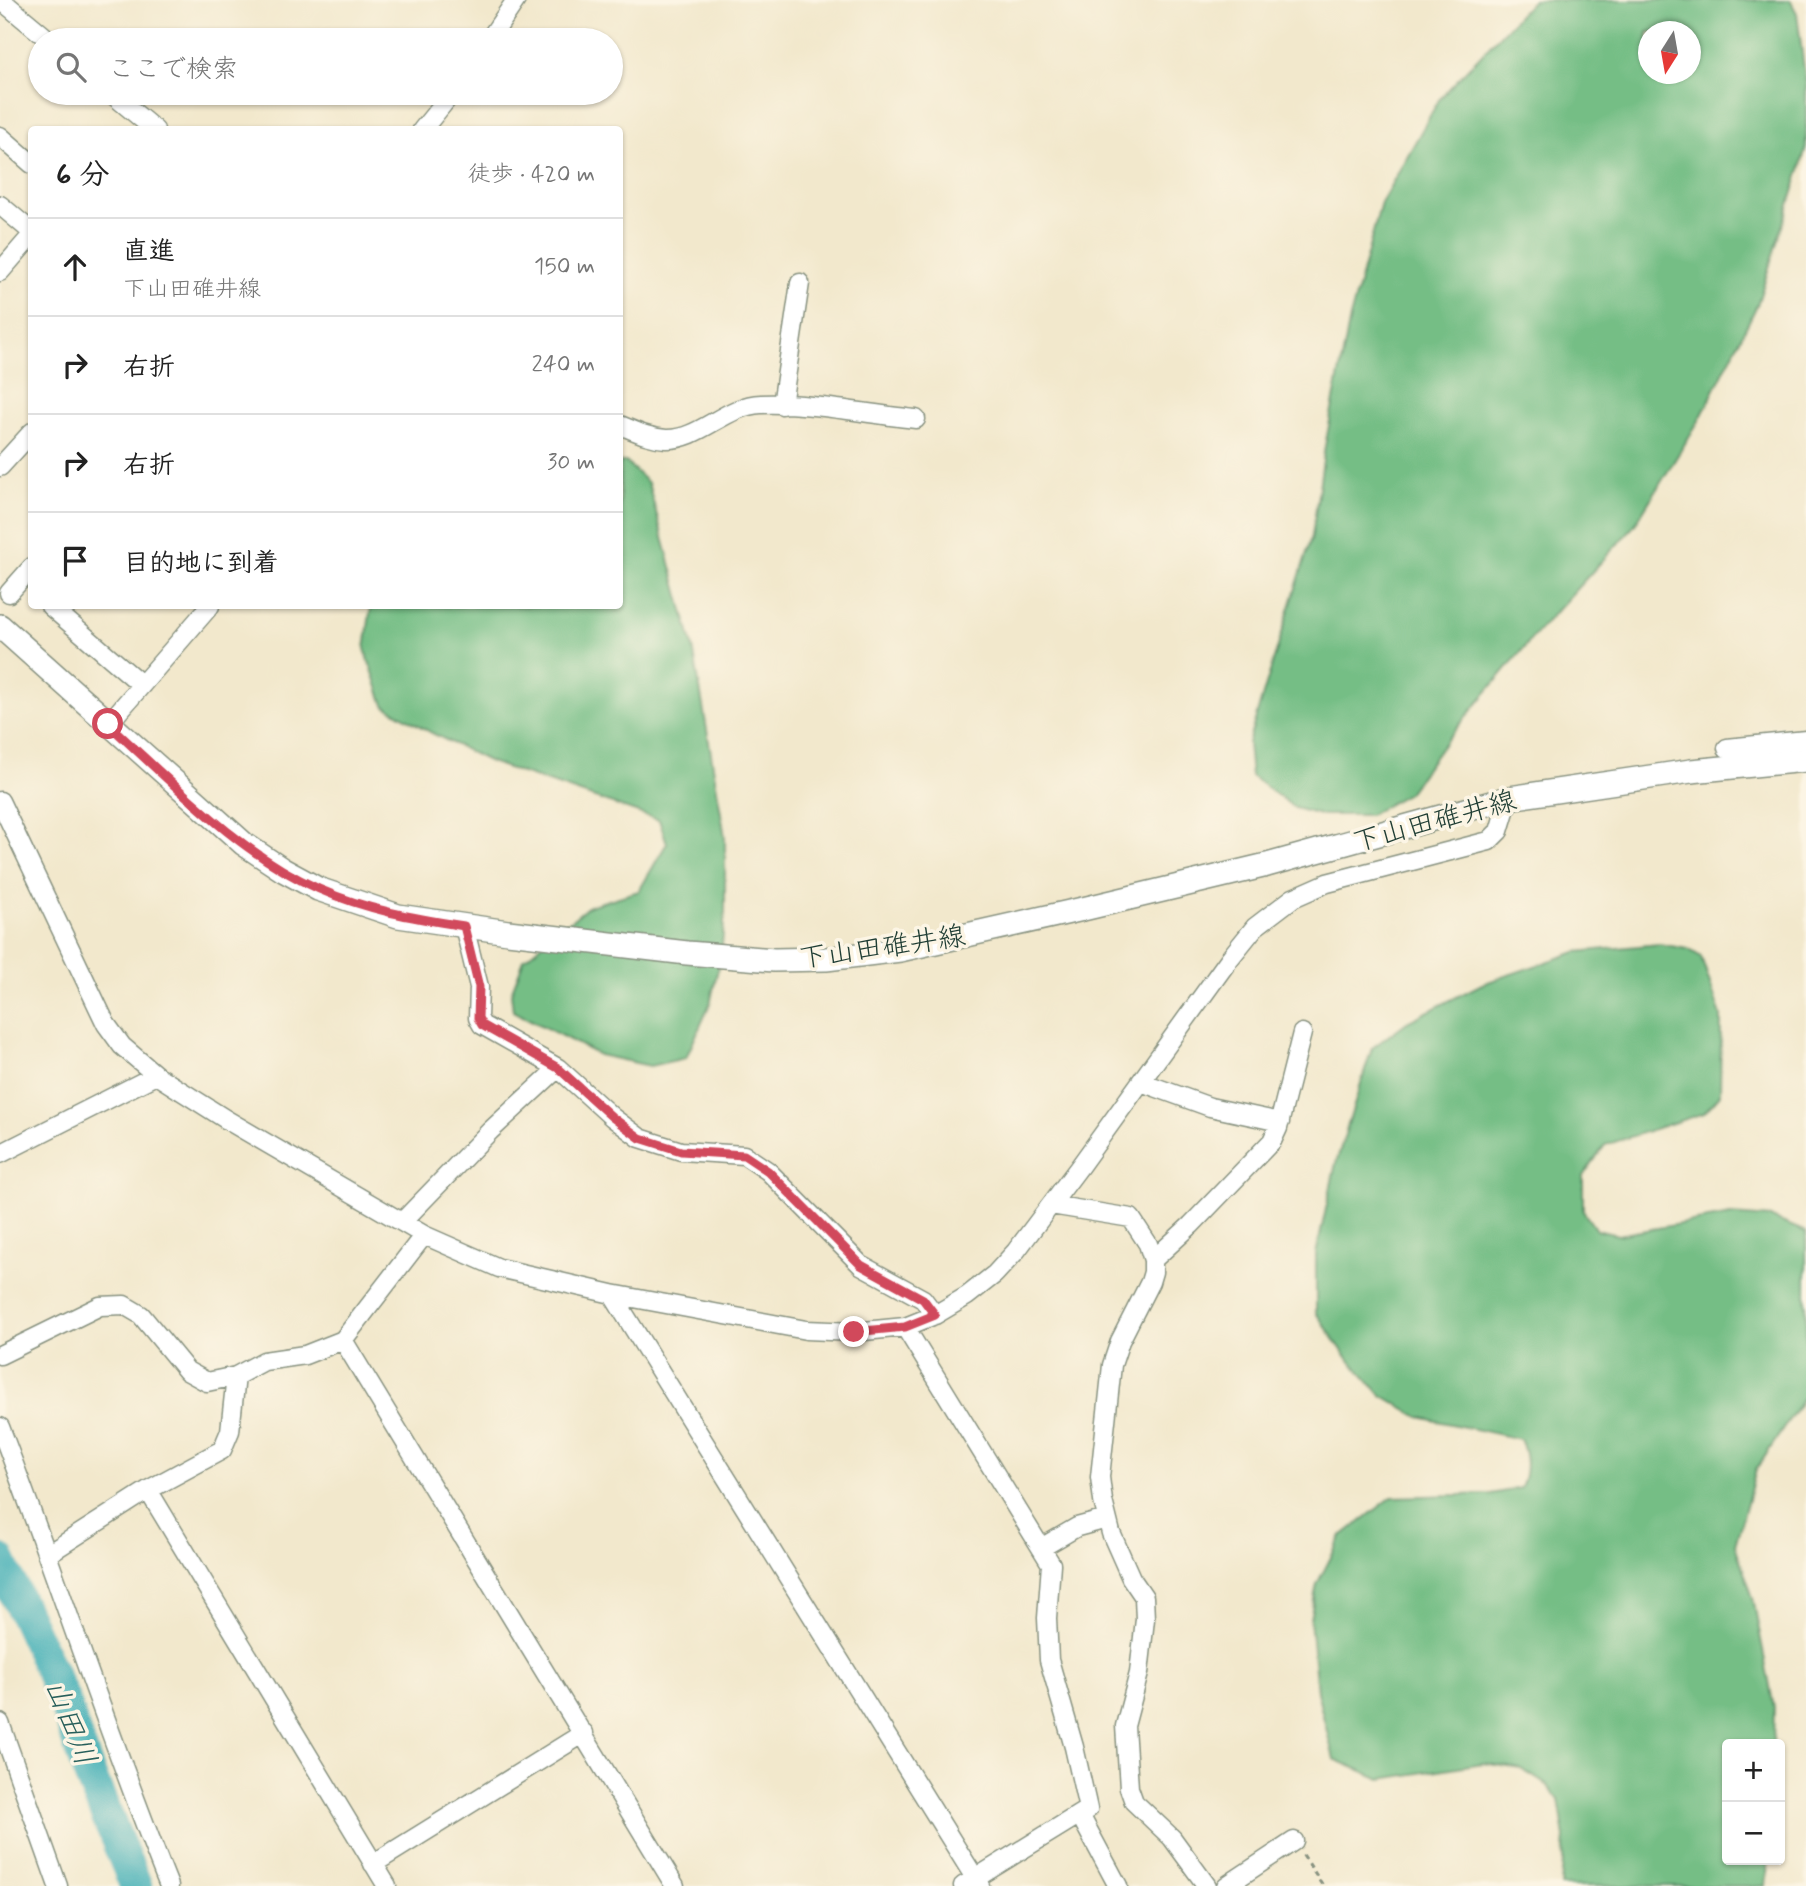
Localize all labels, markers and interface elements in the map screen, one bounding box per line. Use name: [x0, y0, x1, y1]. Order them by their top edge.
north arrow: [1638, 21, 1701, 84]
search box: [28, 28, 623, 105]
icon: search: [52, 48, 90, 86]
text: ここで検索: [108, 53, 238, 87]
text: 6 分: [56, 156, 109, 195]
text: 徒歩 · 420 m: [467, 160, 595, 190]
text: 直進: [123, 235, 175, 269]
icon: ahead: [56, 248, 94, 286]
text: 150 m: [534, 252, 595, 282]
text: 下山田碓井線: [123, 275, 261, 305]
icon: right: [56, 346, 94, 384]
text: 240 m: [531, 350, 595, 380]
text: 右折: [123, 351, 175, 385]
icon: right: [56, 444, 94, 482]
text: 30 m: [547, 448, 595, 478]
text: 右折: [123, 449, 175, 483]
icon: arrive: [56, 542, 94, 580]
text: 目的地に到着: [123, 547, 279, 581]
route start: [92, 708, 123, 739]
street label: 下山田碓井線: [1349, 783, 1521, 862]
street label: 下山田碓井線: [797, 918, 968, 978]
route end: [838, 1316, 869, 1347]
water label: 山田川: [35, 1674, 105, 1772]
map controls: [1722, 1739, 1785, 1865]
button: +: [1722, 1739, 1785, 1802]
button: −: [1722, 1802, 1785, 1865]

